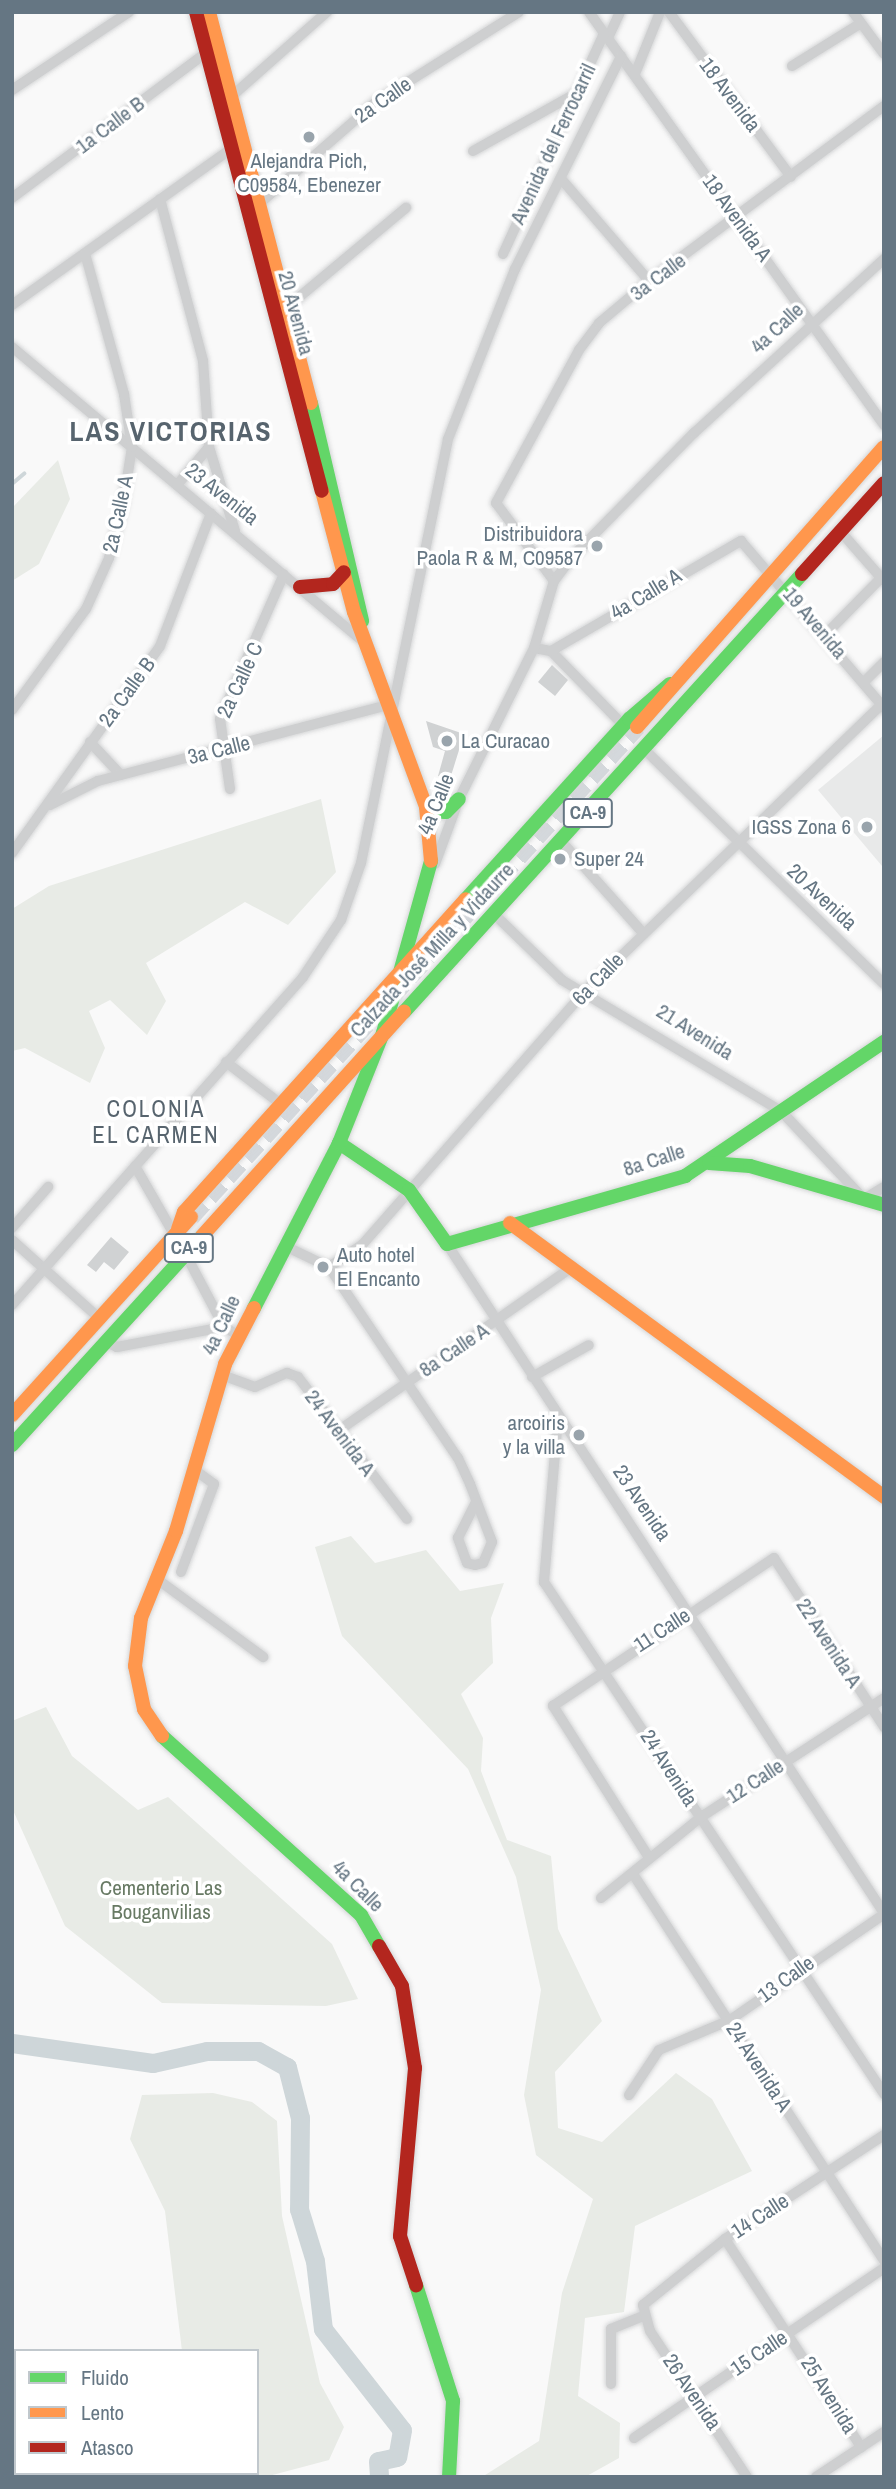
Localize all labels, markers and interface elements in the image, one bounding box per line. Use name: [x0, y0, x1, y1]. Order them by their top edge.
street label: 18 Avenida: [694, 53, 766, 137]
street label: Avenida del Ferrocarril: [505, 60, 601, 228]
street label: 2a Calle: [350, 72, 416, 128]
street label: 1a Calle B: [71, 91, 149, 159]
marker: Alejandra Pich, C09584, Ebenezer: [301, 129, 317, 145]
place label: Alejandra Pich, C09584, Ebenezer: [237, 148, 381, 198]
street label: 18 Avenida A: [697, 169, 777, 267]
street label: 3a Calle: [625, 248, 691, 306]
street label: 20 Avenida: [273, 268, 319, 358]
street label: 4a Calle: [745, 297, 809, 359]
district label: LAS VICTORIAS: [71, 414, 271, 448]
street label: 23 Avenida: [180, 457, 264, 531]
street label: 2a Calle A: [97, 473, 139, 555]
place label: Distribuidora Paola R & M, C09587: [416, 521, 583, 571]
marker: Distribuidora Paola R & M, C09587: [589, 538, 605, 554]
street label: 4a Calle A: [605, 563, 687, 625]
street label: 19 Avenida: [777, 582, 853, 664]
street label: 2a Calle C: [212, 638, 268, 722]
street label: 2a Calle B: [93, 652, 161, 732]
place label: La Curacao: [461, 728, 550, 754]
street label: 3a Calle: [185, 730, 253, 770]
marker: La Curacao: [439, 733, 455, 749]
street label: 4a Calle: [412, 770, 460, 838]
road number: CA-9: [562, 798, 614, 828]
place label: IGSS Zona 6: [751, 814, 851, 840]
marker: IGSS Zona 6: [857, 817, 877, 837]
place label: Super 24: [574, 846, 644, 872]
marker: Super 24: [552, 851, 568, 867]
street label: Calzada José Milla y Vidaurre: [345, 858, 519, 1042]
street label: 20 Avenida: [782, 858, 862, 936]
street label: 6a Calle: [567, 948, 629, 1010]
street label: 21 Avenida: [652, 998, 738, 1066]
district label: COLONIA EL CARMEN: [93, 1095, 219, 1149]
street label: 8a Calle: [620, 1138, 688, 1182]
road number: CA-9: [163, 1232, 215, 1264]
place label: Auto hotel El Encanto: [337, 1242, 420, 1292]
marker: Auto hotel El Encanto: [315, 1259, 331, 1275]
street label: 4a Calle: [196, 1291, 246, 1359]
street label: 8a Calle A: [414, 1317, 494, 1383]
street label: 24 Avenida A: [299, 1384, 381, 1482]
place label: arcoiris y la villa: [503, 1410, 565, 1460]
marker: arcoiris y la villa: [571, 1427, 587, 1443]
street label: 23 Avenida: [607, 1460, 677, 1546]
street label: 22 Avenida A: [790, 1593, 868, 1693]
street label: 11 Calle: [629, 1603, 695, 1657]
street label: 24 Avenida: [635, 1725, 703, 1811]
street label: 12 Calle: [722, 1753, 788, 1809]
street label: 4a Calle: [327, 1855, 389, 1917]
park label: Cementerio Las Bouganvilias: [100, 1875, 222, 1925]
street label: 13 Calle: [753, 1950, 819, 2008]
street label: 24 Avenida A: [720, 2017, 798, 2117]
street label: 14 Calle: [727, 2188, 793, 2244]
street label: 15 Calle: [726, 2325, 792, 2381]
legend: [14, 2349, 259, 2475]
street label: 26 Avenida: [657, 2349, 727, 2435]
street label: 25 Avenida: [795, 2352, 863, 2438]
text: Fluido: [81, 2363, 129, 2392]
text: Lento: [81, 2398, 124, 2427]
text: Atasco: [81, 2433, 134, 2462]

